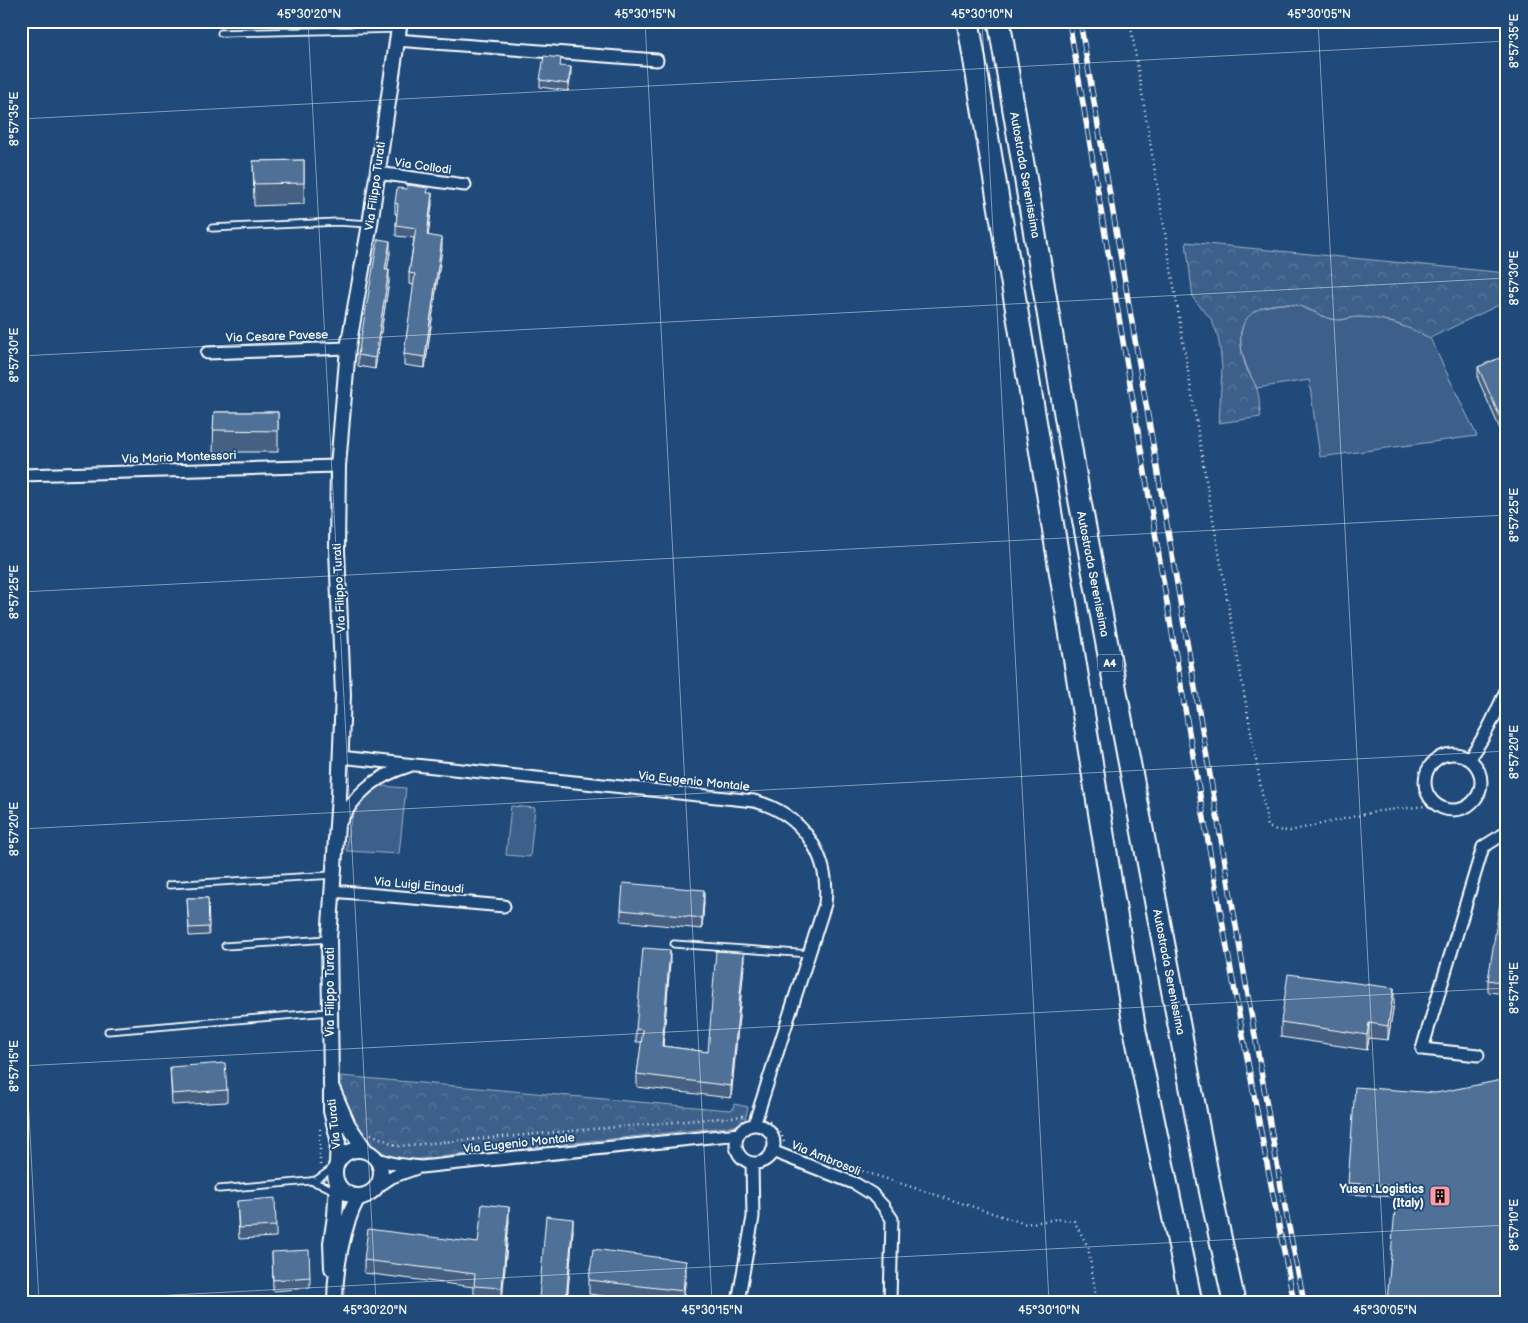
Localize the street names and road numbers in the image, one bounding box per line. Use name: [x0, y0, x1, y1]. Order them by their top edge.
street label: Autostrada Serenissima: [1006, 111, 1043, 240]
street label: Via Filippo Turati: [362, 140, 389, 232]
street label: Via Collodi: [393, 155, 453, 178]
street label: Via Cesare Pavese: [225, 327, 329, 346]
street label: Via Maria Montessori: [121, 448, 237, 467]
street label: Autostrada Serenissima: [1073, 510, 1112, 638]
street label: Via Filippo Turati: [330, 543, 349, 633]
road number: A4: [1098, 654, 1122, 671]
street label: Via Eugenio Montale: [637, 768, 750, 795]
street label: Via Luigi Einaudi: [373, 874, 465, 897]
street label: Autostrada Serenissima: [1149, 908, 1188, 1036]
street label: Via Filippo Turati: [323, 947, 338, 1037]
street label: Via Turati: [324, 1098, 345, 1150]
street label: Via Eugenio Montale: [463, 1130, 576, 1157]
street label: Via Ambrosoli: [789, 1138, 863, 1179]

